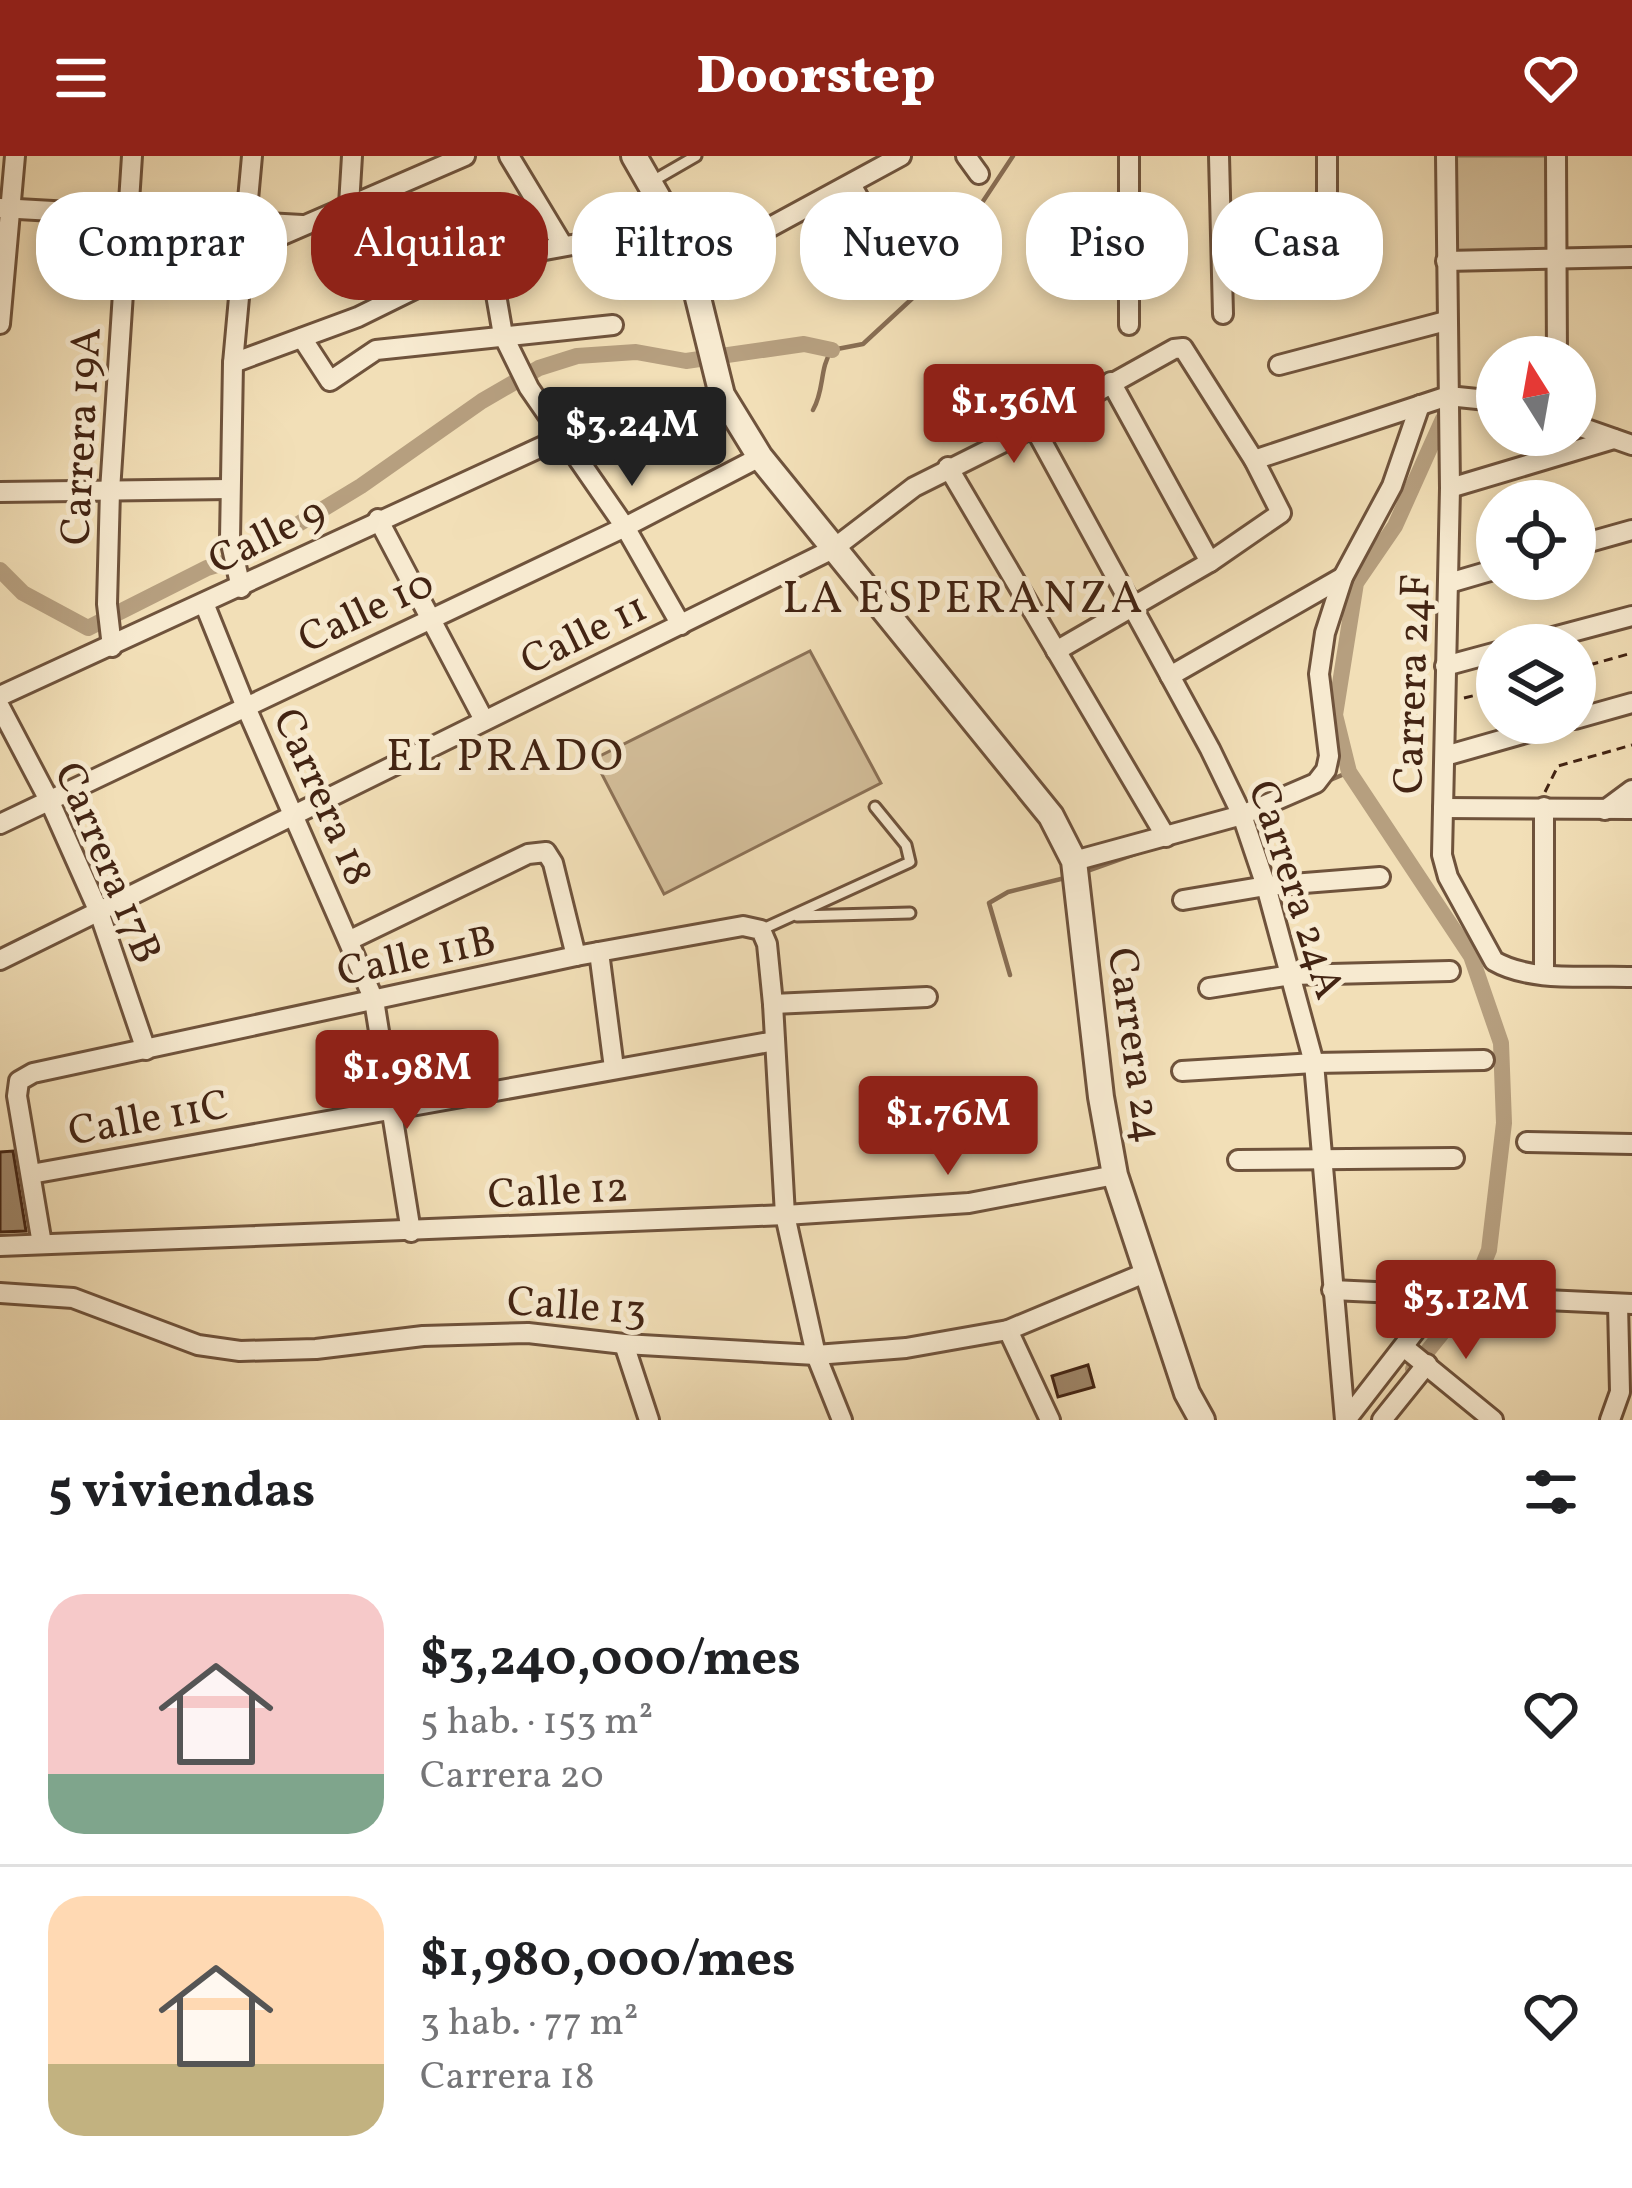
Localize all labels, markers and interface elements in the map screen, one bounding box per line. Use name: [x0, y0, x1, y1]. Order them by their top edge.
text: Doorstep: [696, 41, 936, 116]
icon: menu: [48, 45, 114, 111]
icon: heart: [1518, 45, 1584, 111]
chip: Comprar: [36, 192, 287, 300]
chip: Alquilar: [311, 192, 548, 300]
chip: Filtros: [572, 192, 776, 300]
chip: Nuevo: [800, 192, 1002, 300]
chip: Piso: [1026, 192, 1188, 300]
chip: Casa: [1212, 192, 1383, 300]
street label: Carrera 19A: [48, 326, 119, 547]
north arrow: [1476, 336, 1596, 456]
map controls: [1476, 336, 1596, 744]
pin: $1.36M: [916, 364, 1112, 466]
text: $1.36M: [951, 376, 1077, 430]
pin: $3.24M: [534, 387, 730, 489]
text: $3.24M: [565, 399, 699, 453]
button: locate: [1476, 480, 1596, 600]
street label: Calle 9: [200, 484, 336, 592]
street label: Calle 10: [289, 556, 444, 670]
district label: LA ESPERANZA: [783, 569, 1145, 632]
street label: Carrera 24F: [1381, 573, 1448, 795]
street label: Calle 11: [512, 580, 658, 692]
button: layers: [1476, 624, 1596, 744]
street label: Carrera 18: [256, 700, 386, 896]
district label: EL PRADO: [386, 727, 626, 790]
street label: Carrera 17B: [37, 754, 175, 973]
street label: Carrera 24A: [1231, 774, 1357, 1007]
street label: Calle 11B: [332, 913, 502, 1004]
street label: Carrera 24: [1090, 944, 1175, 1147]
pin: $1.98M: [309, 1030, 505, 1132]
text: $1.98M: [343, 1042, 471, 1096]
pin: $1.76M: [850, 1076, 1046, 1178]
street label: Calle 11C: [64, 1077, 234, 1164]
text: $1.76M: [886, 1088, 1010, 1142]
street label: Calle 12: [486, 1160, 630, 1227]
pin: $3.12M: [1368, 1260, 1564, 1362]
text: $3.12M: [1403, 1272, 1529, 1326]
street label: Calle 13: [505, 1274, 648, 1343]
text: 5 viviendas: [48, 1457, 315, 1528]
icon: filters: [1518, 1459, 1584, 1525]
text: $3,240,000/mes: [420, 1625, 801, 1696]
icon: home: [144, 1642, 288, 1786]
icon: heart: [1518, 1681, 1584, 1747]
text: 5 hab. · 153 m²: [420, 1696, 653, 1750]
text: Carrera 20: [420, 1750, 604, 1804]
text: $1,980,000/mes: [420, 1926, 796, 1997]
icon: home: [144, 1944, 288, 2088]
icon: heart: [1518, 1983, 1584, 2049]
text: 3 hab. · 77 m²: [420, 1997, 638, 2051]
text: Carrera 18: [420, 2051, 595, 2105]

